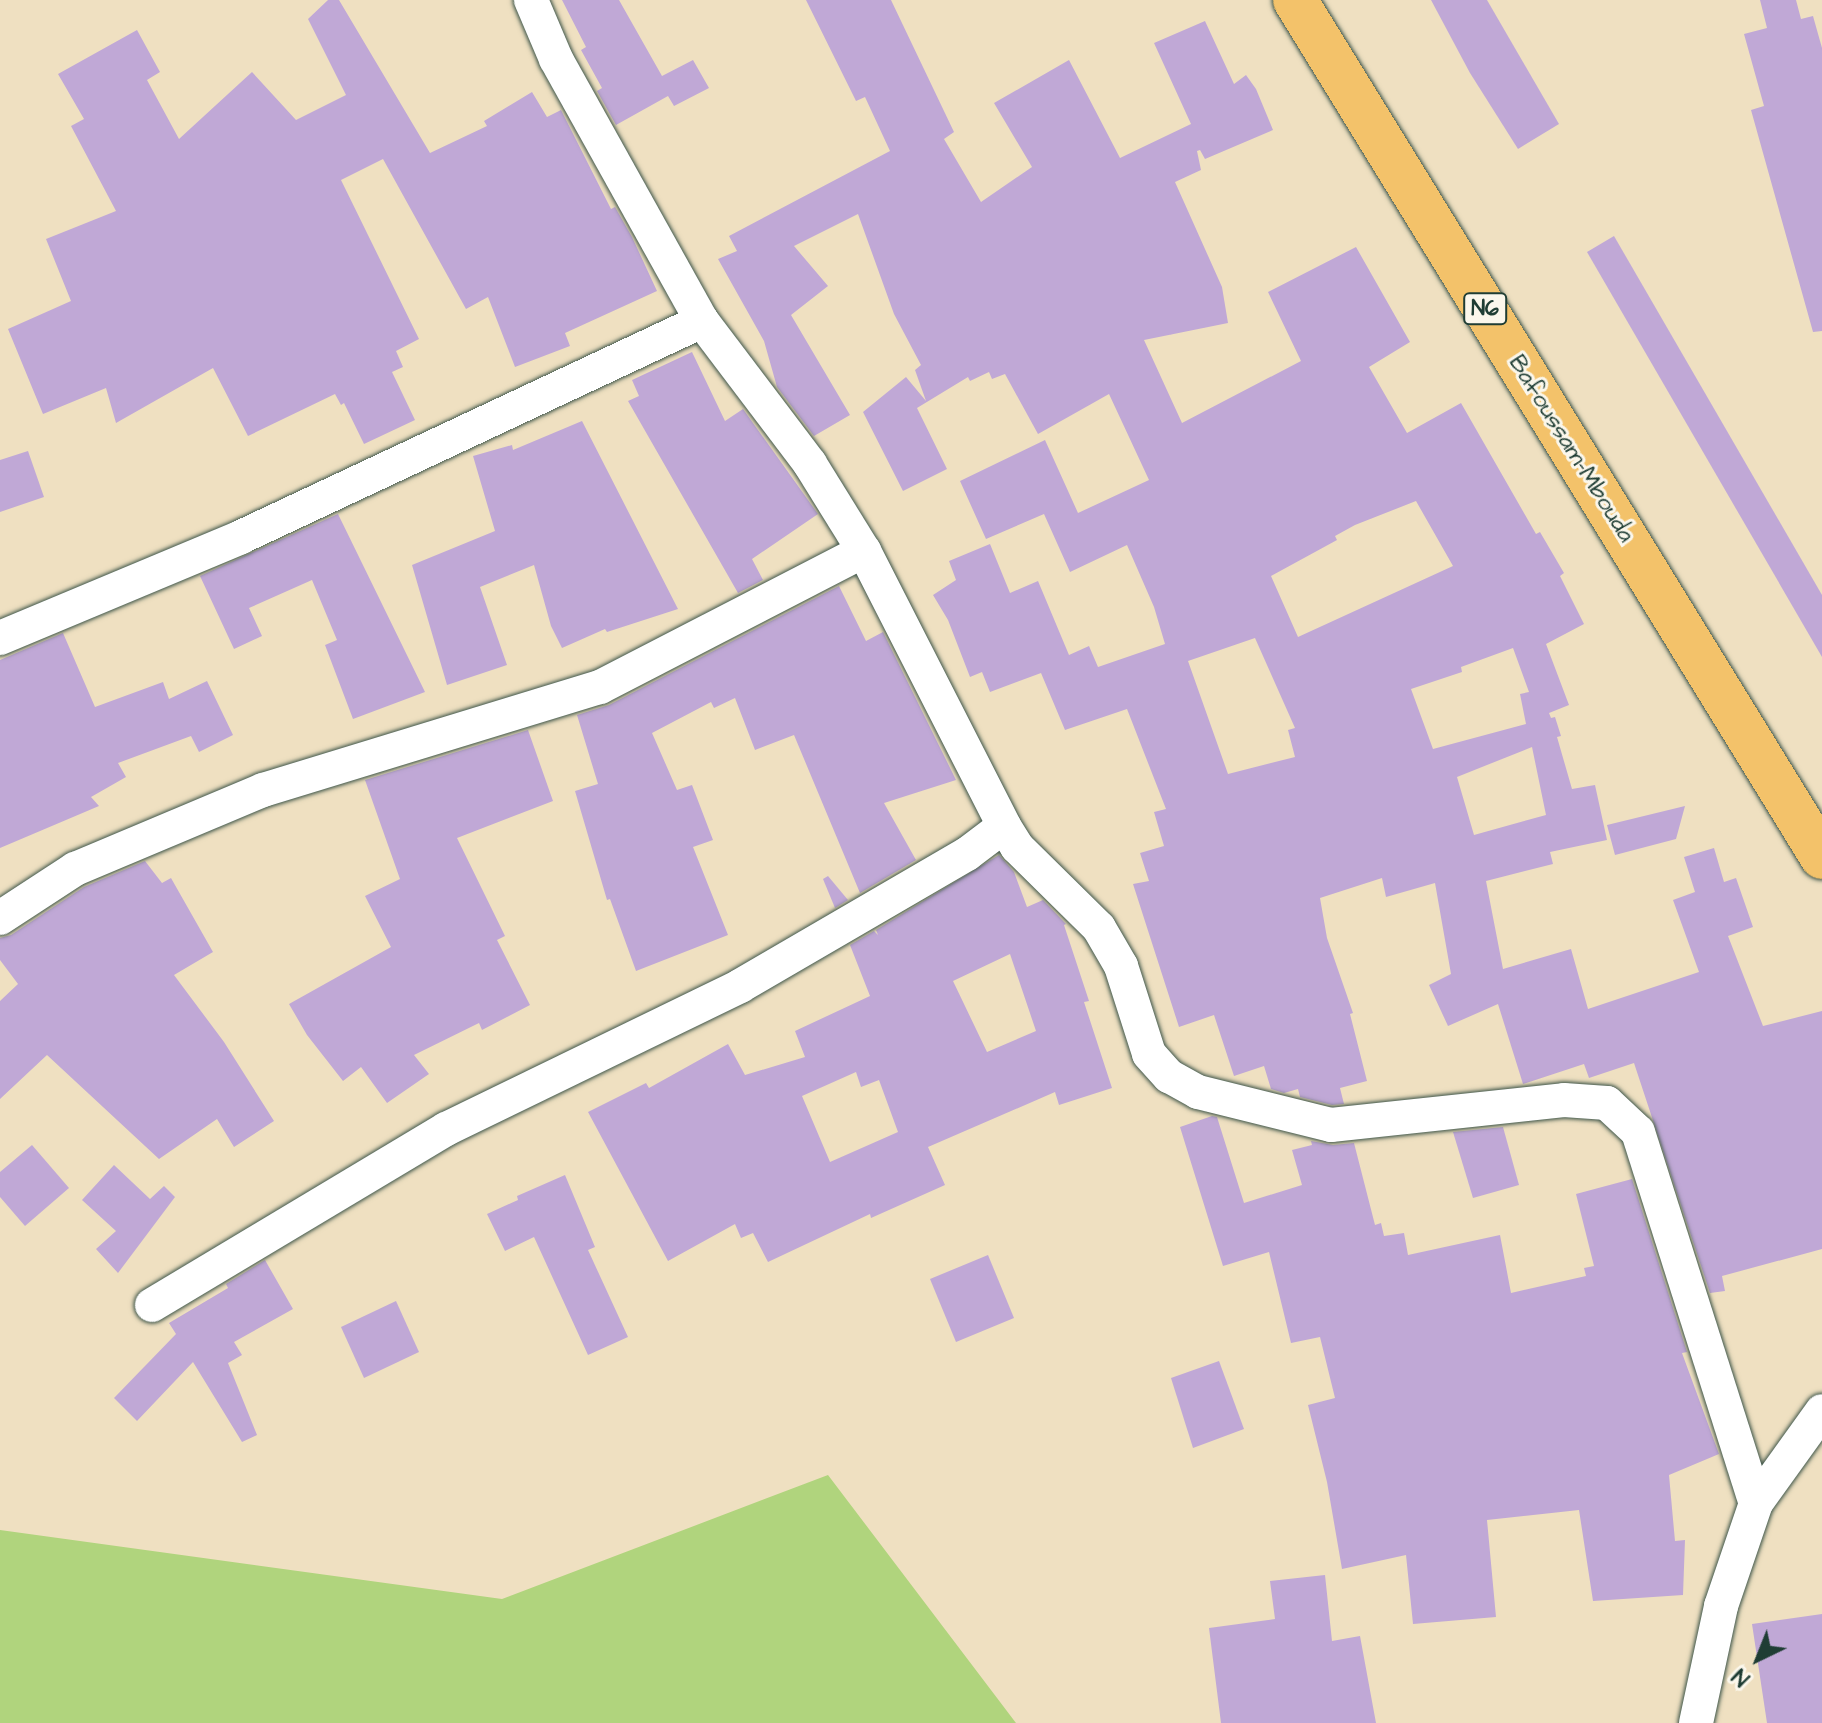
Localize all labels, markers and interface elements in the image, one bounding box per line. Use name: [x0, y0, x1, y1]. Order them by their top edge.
road number: N6: [1463, 291, 1507, 327]
street label: Bafoussam-Mbouda: [1502, 350, 1640, 548]
north arrow: [1718, 1619, 1798, 1699]
text: N: [1726, 1661, 1757, 1693]

